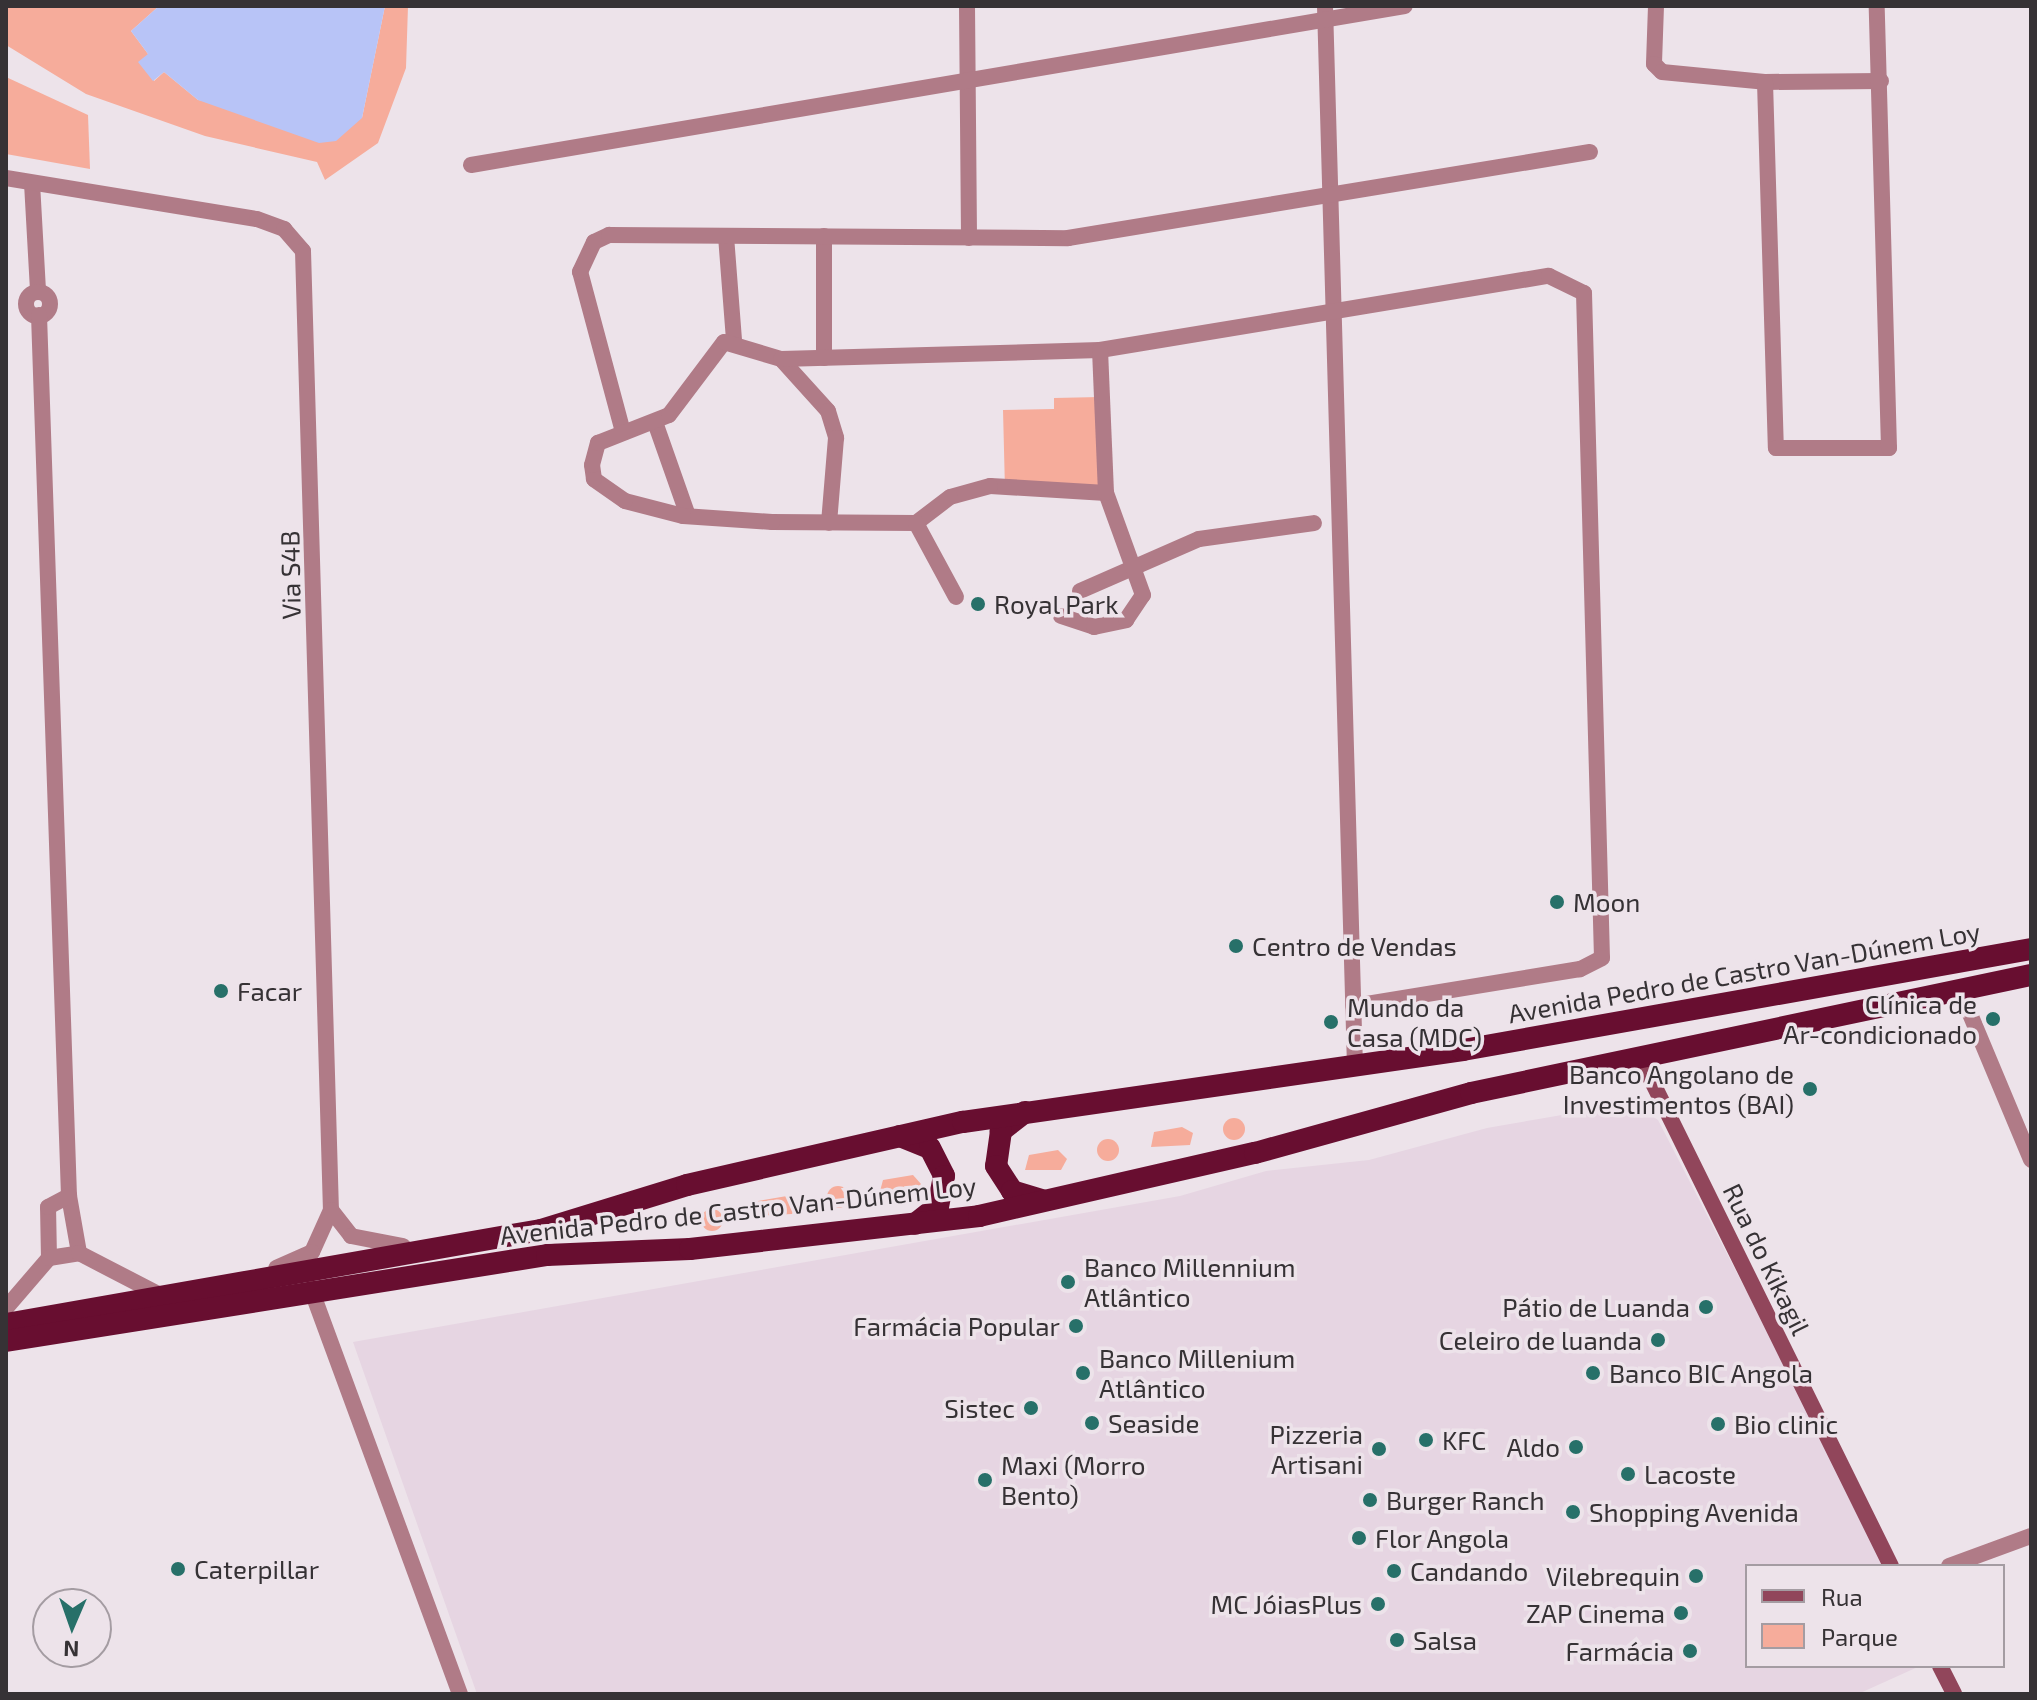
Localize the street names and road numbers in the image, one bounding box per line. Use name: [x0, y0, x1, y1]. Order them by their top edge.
street label: Via S4B: [274, 530, 306, 620]
street label: Avenida Pedro de Castro Van-Dúnem Loy: [1505, 915, 1983, 1029]
street label: Avenida Pedro de Castro Van-Dúnem Loy: [498, 1169, 978, 1251]
street label: Rua do Kikagil: [1717, 1178, 1817, 1340]

